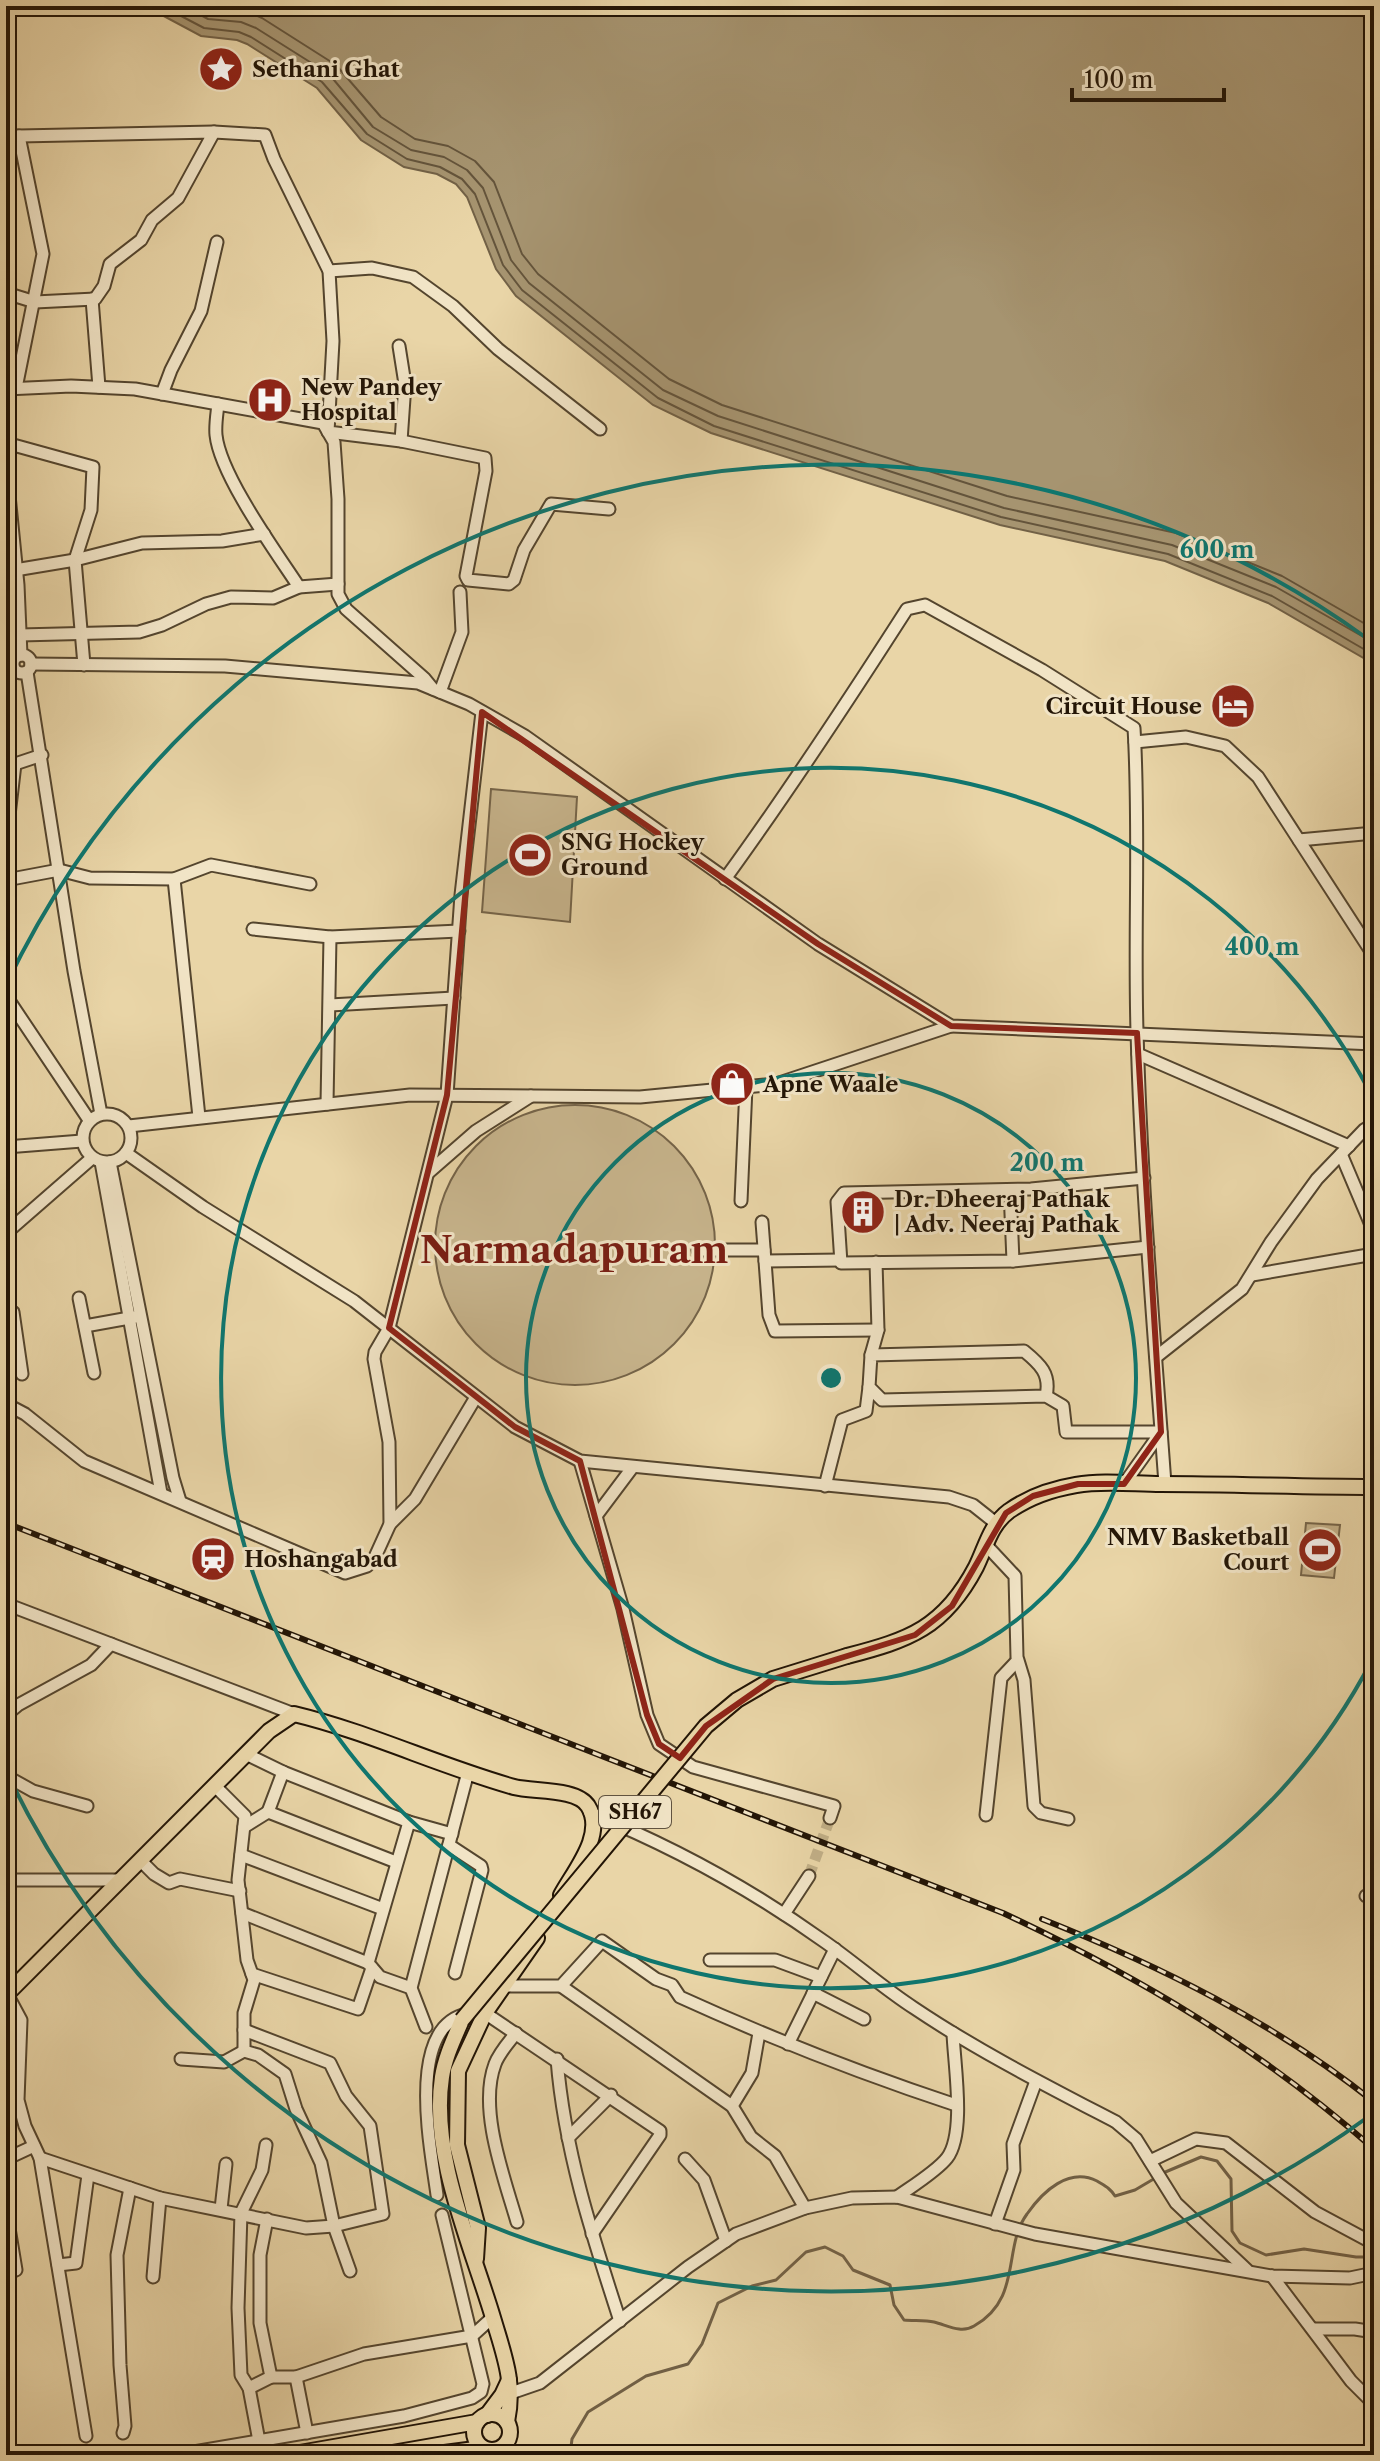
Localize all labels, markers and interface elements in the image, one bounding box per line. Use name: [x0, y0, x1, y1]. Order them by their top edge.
place icon: Sethani Ghat: [197, 45, 245, 93]
scale bar: [1072, 52, 1224, 102]
place label: Sethani Ghat: [252, 56, 400, 83]
text: 100 m: [1084, 65, 1153, 94]
place label: New Pandey Hospital: [301, 374, 442, 426]
hospital icon: New Pandey Hospital: [246, 376, 294, 424]
text: 600 m: [1180, 535, 1254, 564]
hotel icon: Circuit House: [1209, 682, 1257, 730]
place label: Circuit House: [1046, 693, 1202, 720]
place label: SNG Hockey Ground: [561, 829, 704, 881]
sports icon: SNG Hockey Ground: [506, 831, 554, 879]
text: 400 m: [1225, 932, 1299, 961]
shop icon: Apne Waale: [708, 1060, 756, 1108]
place label: Apne Waale: [762, 1071, 898, 1098]
text: 200 m: [1010, 1148, 1084, 1177]
place label: Dr. Dheeraj Pathak | Adv. Neeraj Pathak: [894, 1186, 1120, 1238]
building icon: Dr. Dheeraj Pathak | Adv. Neeraj Pathak: [839, 1188, 887, 1236]
district label: Narmadapuram: [420, 1226, 728, 1273]
centre of rings: [817, 1364, 845, 1392]
place label: NMV Basketball Court: [1107, 1524, 1289, 1576]
sports icon: NMV Basketball Court: [1296, 1526, 1344, 1574]
station icon: Hoshangabad: [189, 1535, 237, 1583]
place label: Hoshangabad: [244, 1546, 398, 1573]
road number: SH67: [599, 1796, 671, 1828]

